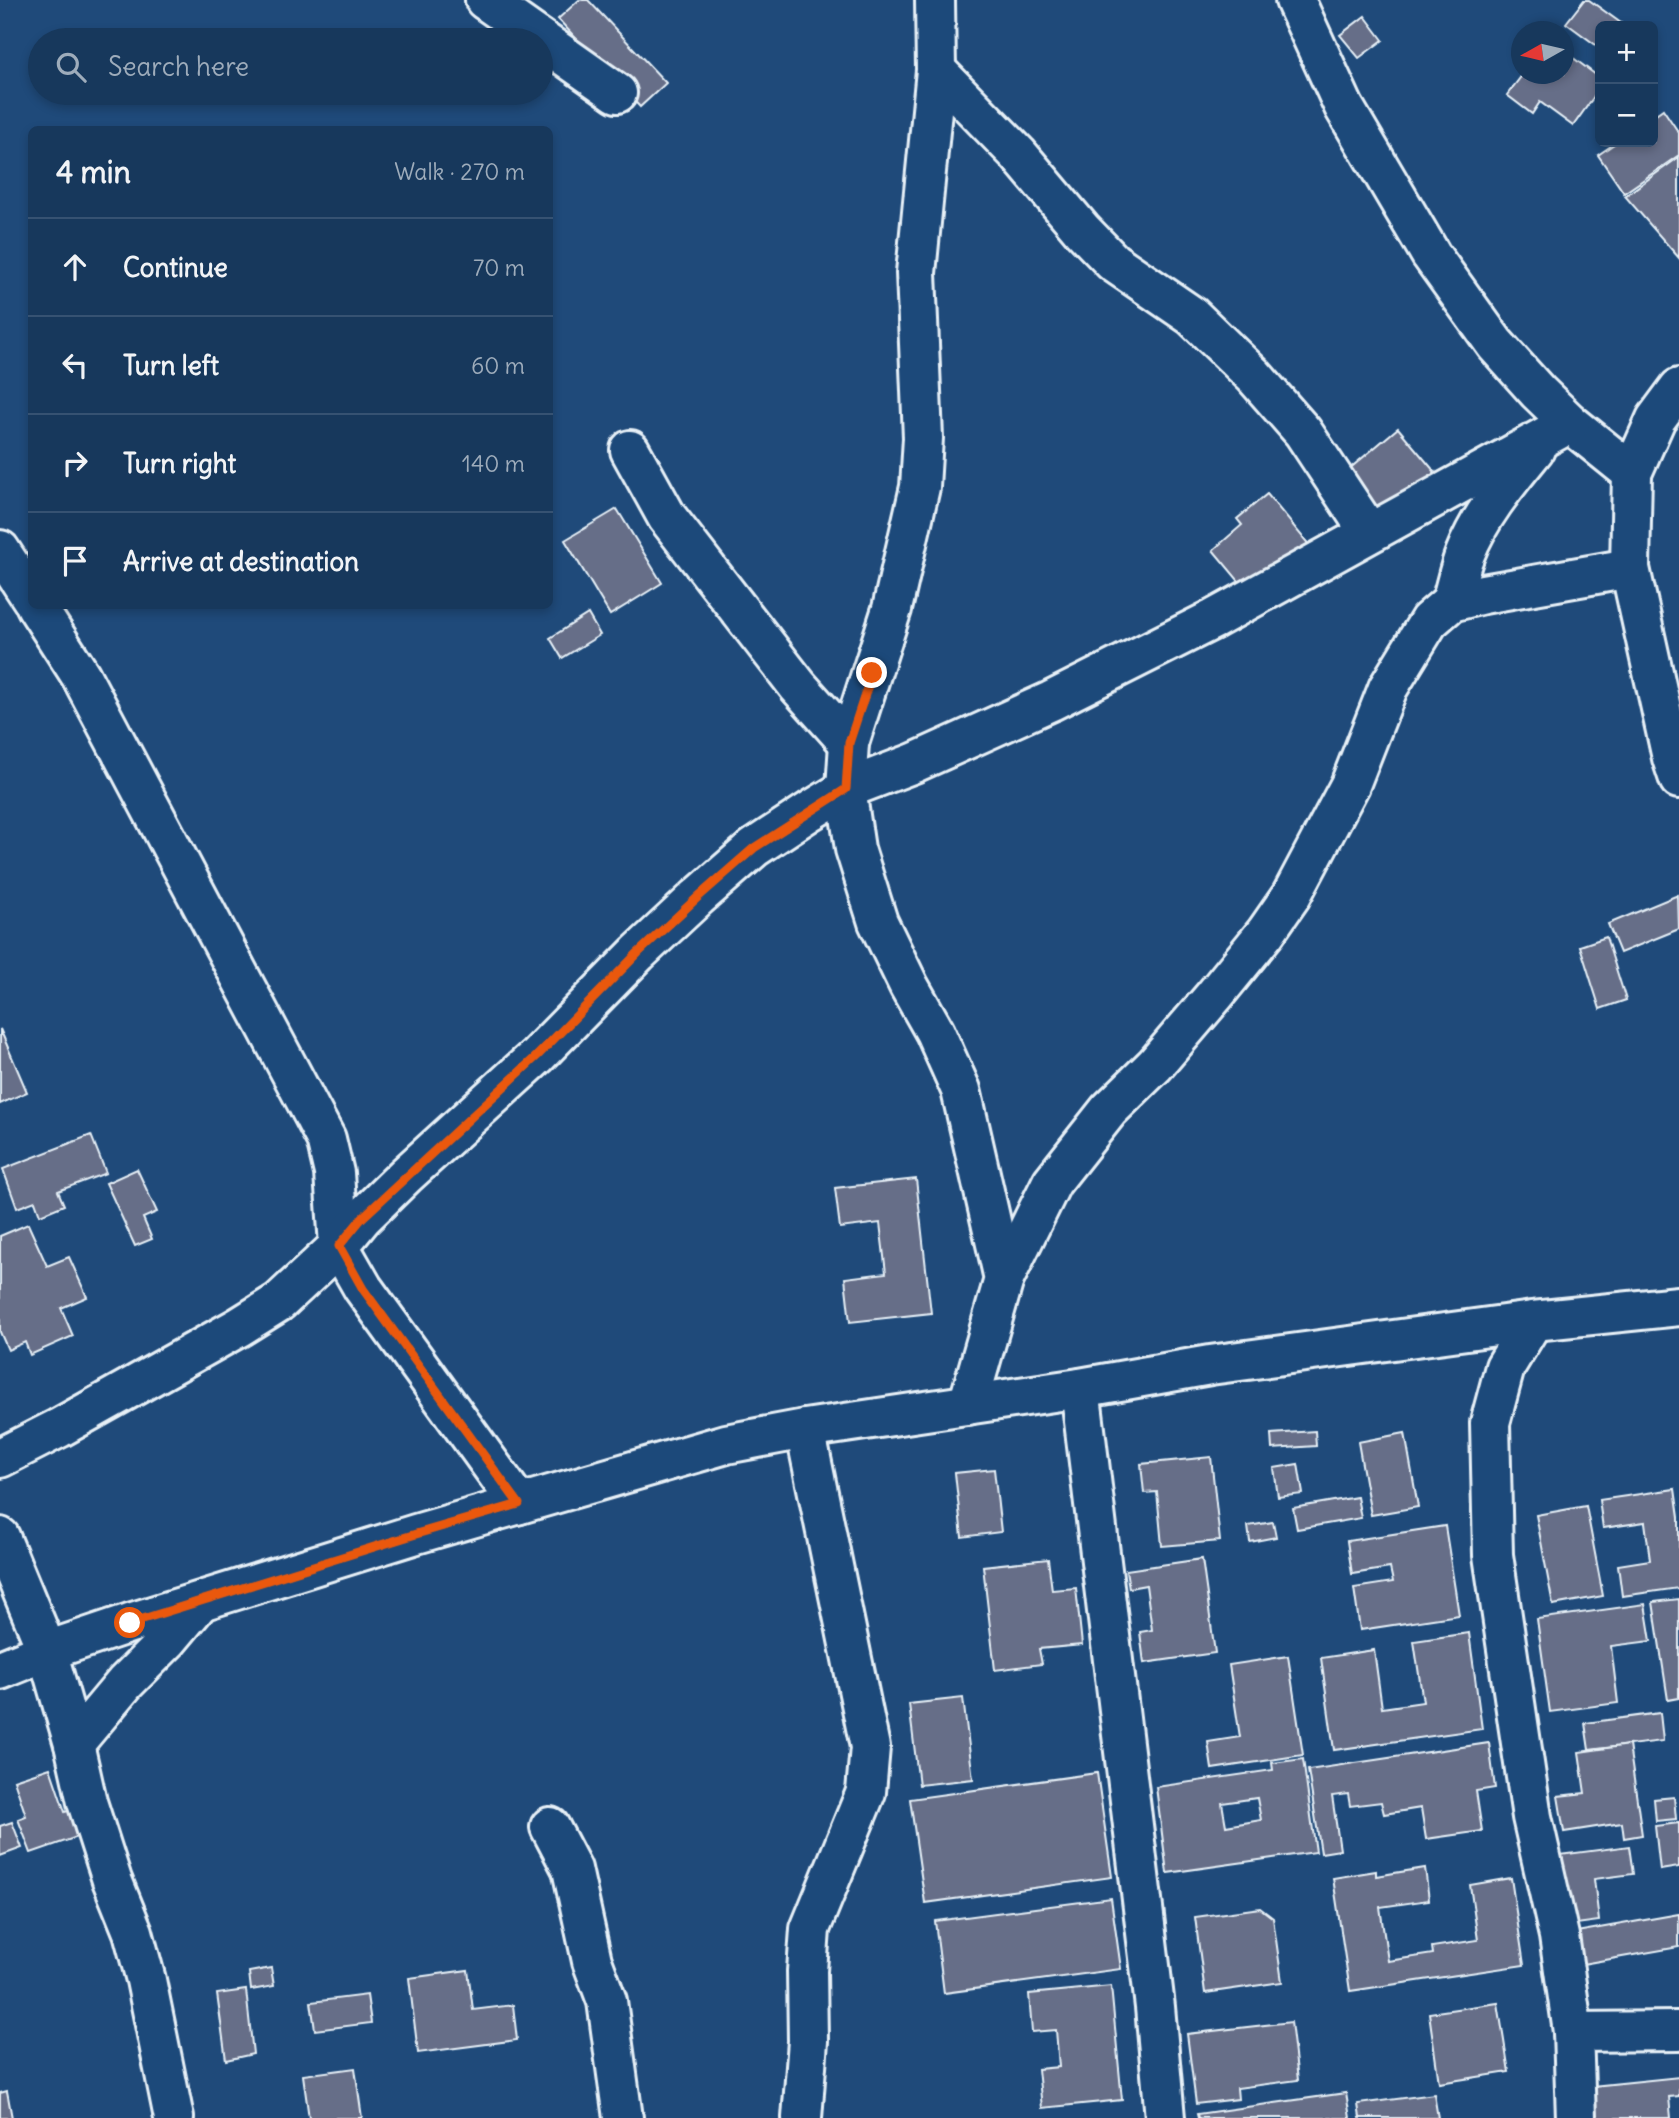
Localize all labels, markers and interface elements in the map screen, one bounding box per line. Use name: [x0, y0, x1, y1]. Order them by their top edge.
north arrow: [1511, 21, 1574, 84]
map controls: [1595, 21, 1658, 147]
button: +: [1595, 21, 1658, 84]
search box: [28, 28, 553, 105]
icon: search: [52, 48, 90, 86]
text: Search here: [108, 50, 249, 83]
button: −: [1595, 84, 1658, 147]
text: 4 min: [56, 153, 131, 191]
text: Walk · 270 m: [394, 157, 525, 186]
icon: ahead: [56, 248, 94, 286]
text: Continue: [123, 251, 228, 284]
text: 70 m: [473, 253, 525, 282]
icon: left: [56, 346, 94, 384]
text: Turn left: [123, 349, 219, 382]
text: 60 m: [471, 351, 525, 380]
icon: right: [56, 444, 94, 482]
text: Turn right: [123, 447, 236, 480]
text: 140 m: [462, 449, 525, 478]
icon: arrive: [56, 542, 94, 580]
text: Arrive at destination: [123, 545, 359, 578]
route end: [856, 657, 887, 688]
route start: [114, 1607, 145, 1638]

